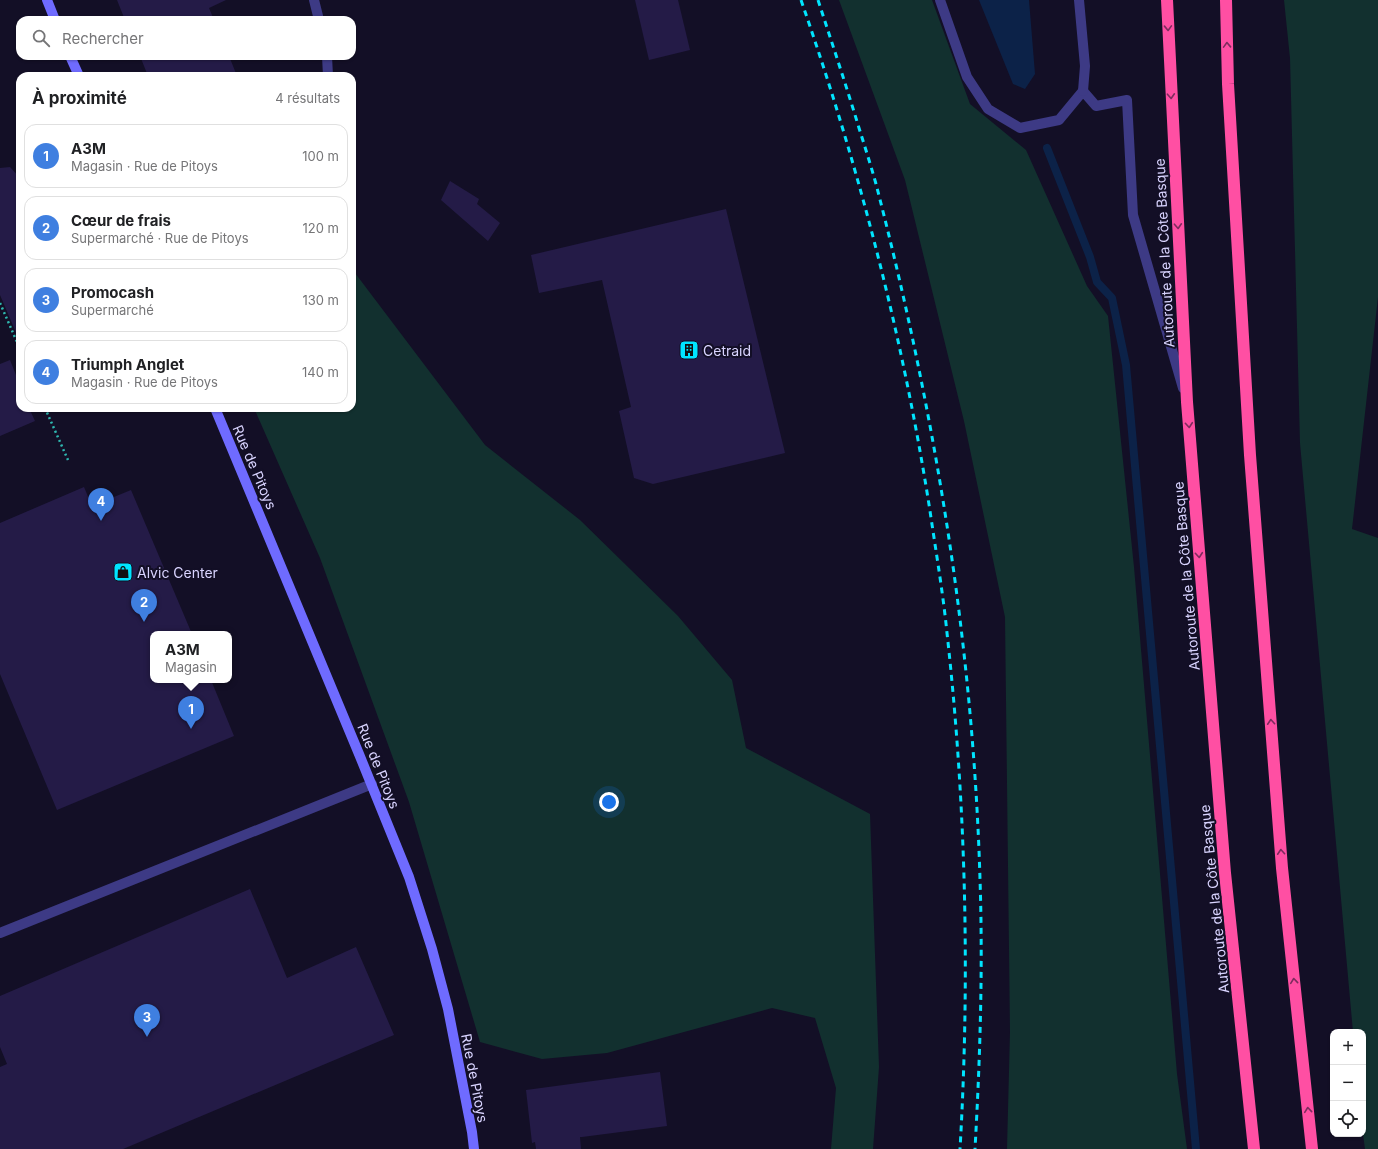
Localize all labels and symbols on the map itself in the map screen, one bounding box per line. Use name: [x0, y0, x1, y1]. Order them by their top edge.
one-way arrow: [1164, 25, 1173, 31]
one-way arrow: [1223, 42, 1231, 48]
one-way arrow: [1167, 93, 1176, 99]
street label: Autoroute de la Côte Basque: [1151, 158, 1177, 348]
one-way arrow: [1174, 223, 1182, 229]
building icon: Cetraid: [678, 339, 700, 361]
place label: Cetraid: [703, 342, 751, 359]
street label: Rue de Pitoys: [230, 422, 280, 512]
one-way arrow: [1184, 422, 1193, 428]
street label: Autoroute de la Côte Basque: [1169, 481, 1203, 671]
pin: 4: [88, 488, 114, 521]
one-way arrow: [1195, 552, 1204, 558]
shop icon: Alvic Center: [112, 561, 134, 583]
place label: Alvic Center: [137, 564, 218, 581]
pin: 2: [131, 589, 157, 622]
pin: 1: [178, 696, 204, 729]
one-way arrow: [1266, 719, 1275, 725]
street label: Rue de Pitoys: [354, 721, 404, 811]
your location: [599, 792, 619, 812]
street label: Autoroute de la Côte Basque: [1196, 804, 1232, 994]
one-way arrow: [1276, 849, 1285, 855]
one-way arrow: [1290, 978, 1299, 984]
pin: 3: [134, 1004, 160, 1037]
street label: Rue de Pitoys: [458, 1032, 492, 1124]
one-way arrow: [1304, 1107, 1313, 1113]

